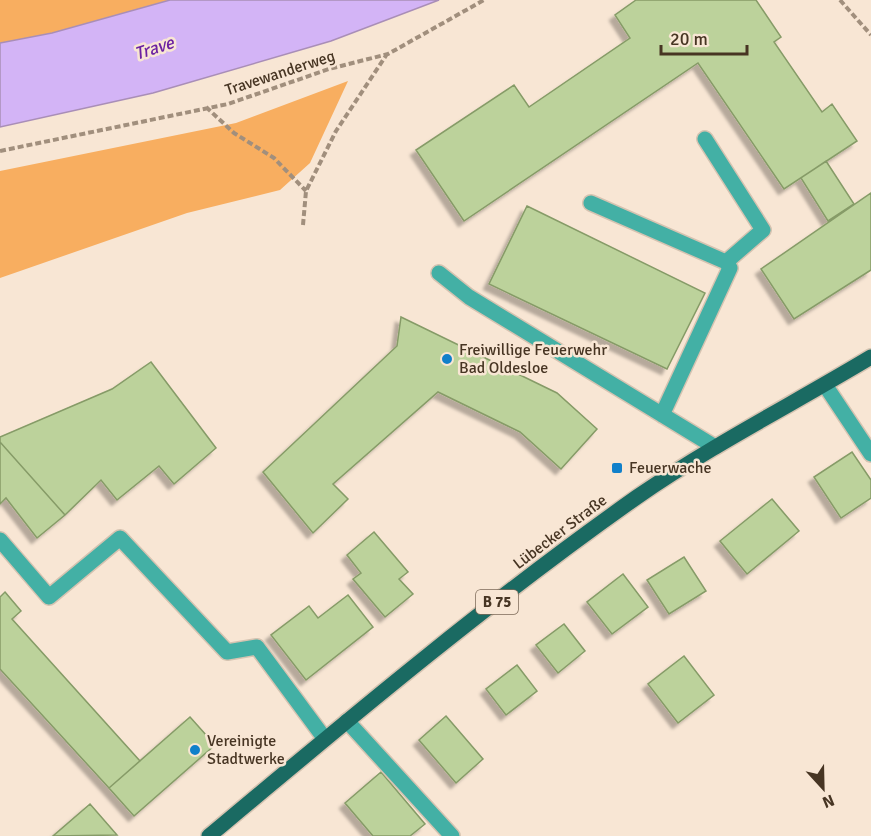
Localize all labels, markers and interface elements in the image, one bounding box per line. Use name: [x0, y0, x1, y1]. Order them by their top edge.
scale bar: [661, 18, 746, 56]
text: 20 m: [670, 28, 708, 50]
water label: Trave: [131, 31, 177, 65]
street label: Travewanderweg: [223, 46, 337, 100]
place label: Freiwillige Feuerwehr Bad Oldesloe: [459, 340, 607, 378]
marker: Freiwillige Feuerwehr Bad Oldesloe: [440, 352, 454, 366]
place label: Feuerwache: [629, 458, 712, 478]
marker: Feuerwache: [610, 461, 624, 475]
street label: Lübecker Straße: [509, 490, 611, 574]
road number: B 75: [476, 590, 518, 614]
place label: Vereinigte Stadtwerke: [207, 731, 285, 769]
marker: Vereinigte Stadtwerke: [188, 743, 202, 757]
north arrow: [793, 758, 853, 818]
text: N: [819, 790, 837, 812]

